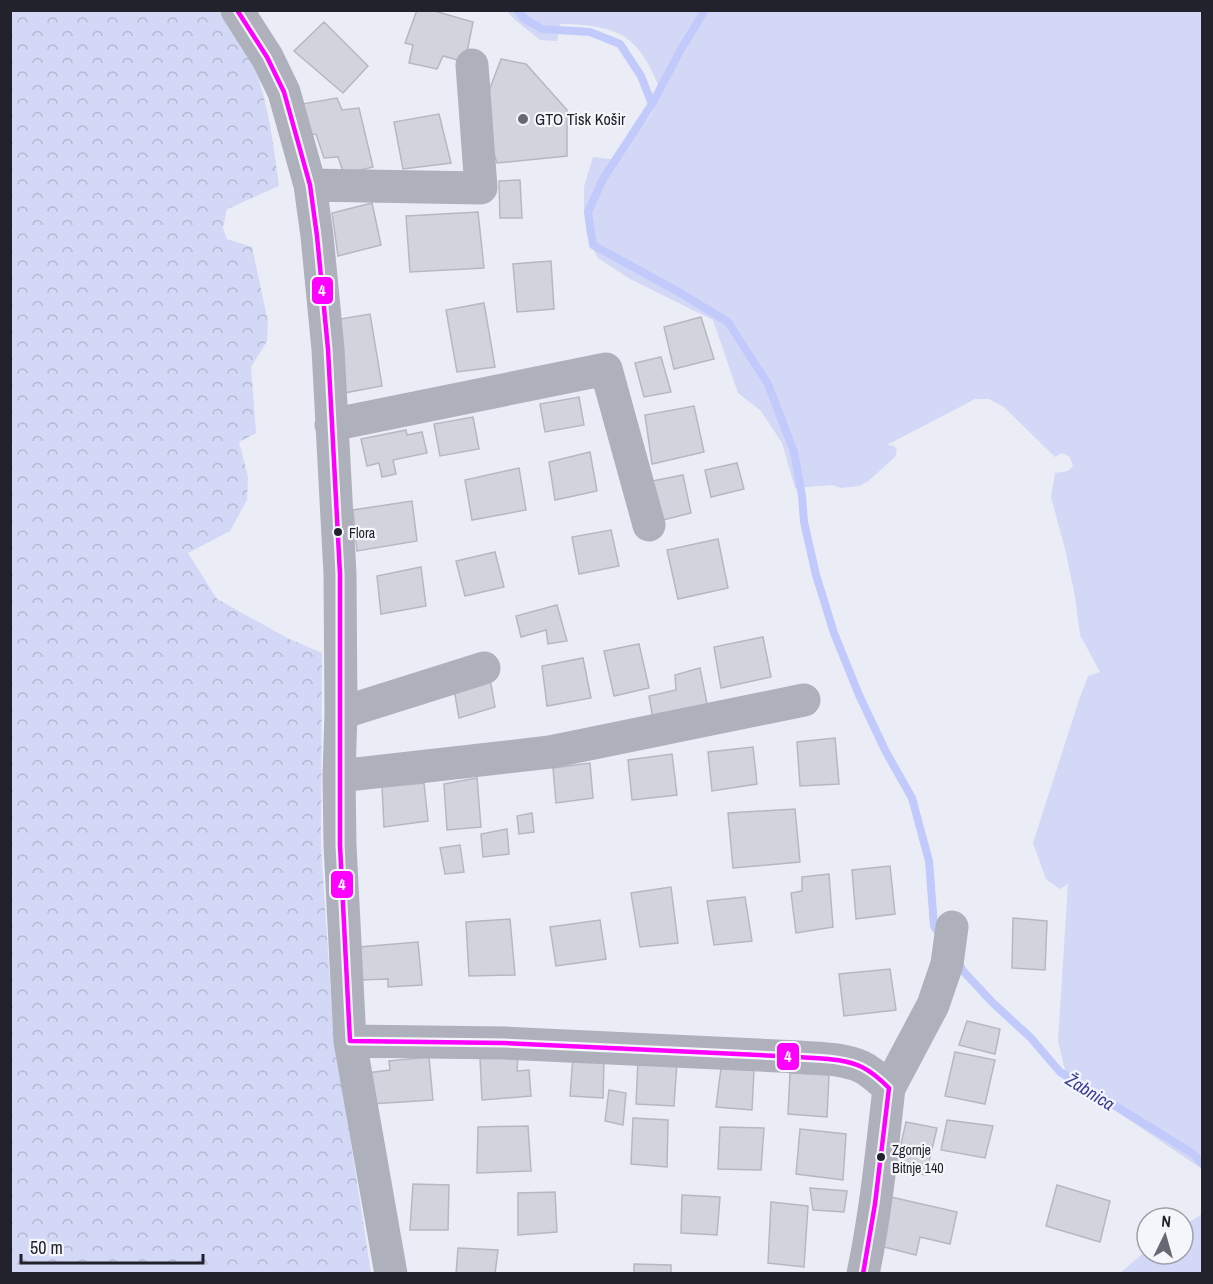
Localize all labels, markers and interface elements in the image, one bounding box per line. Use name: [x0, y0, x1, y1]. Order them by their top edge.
place label: GTO Tisk Košir: [535, 108, 626, 130]
marker: GTO Tisk Košir: [516, 112, 530, 126]
line badge: 4: [311, 276, 334, 305]
text: 4: [318, 279, 326, 301]
place label: Flora: [349, 524, 376, 542]
marker: Flora: [332, 526, 344, 538]
line badge: 4: [330, 870, 354, 899]
text: 4: [338, 873, 346, 895]
line badge: 4: [776, 1042, 800, 1071]
text: 4: [784, 1045, 792, 1067]
water label: Žabnica: [1060, 1066, 1120, 1116]
place label: Zgornje Bitnje 140: [892, 1141, 944, 1177]
marker: Zgornje Bitnje 140: [875, 1151, 887, 1163]
north arrow: [1135, 1206, 1195, 1266]
text: N: [1161, 1210, 1172, 1232]
scale bar: [21, 1227, 202, 1265]
text: 50 m: [30, 1235, 63, 1260]

